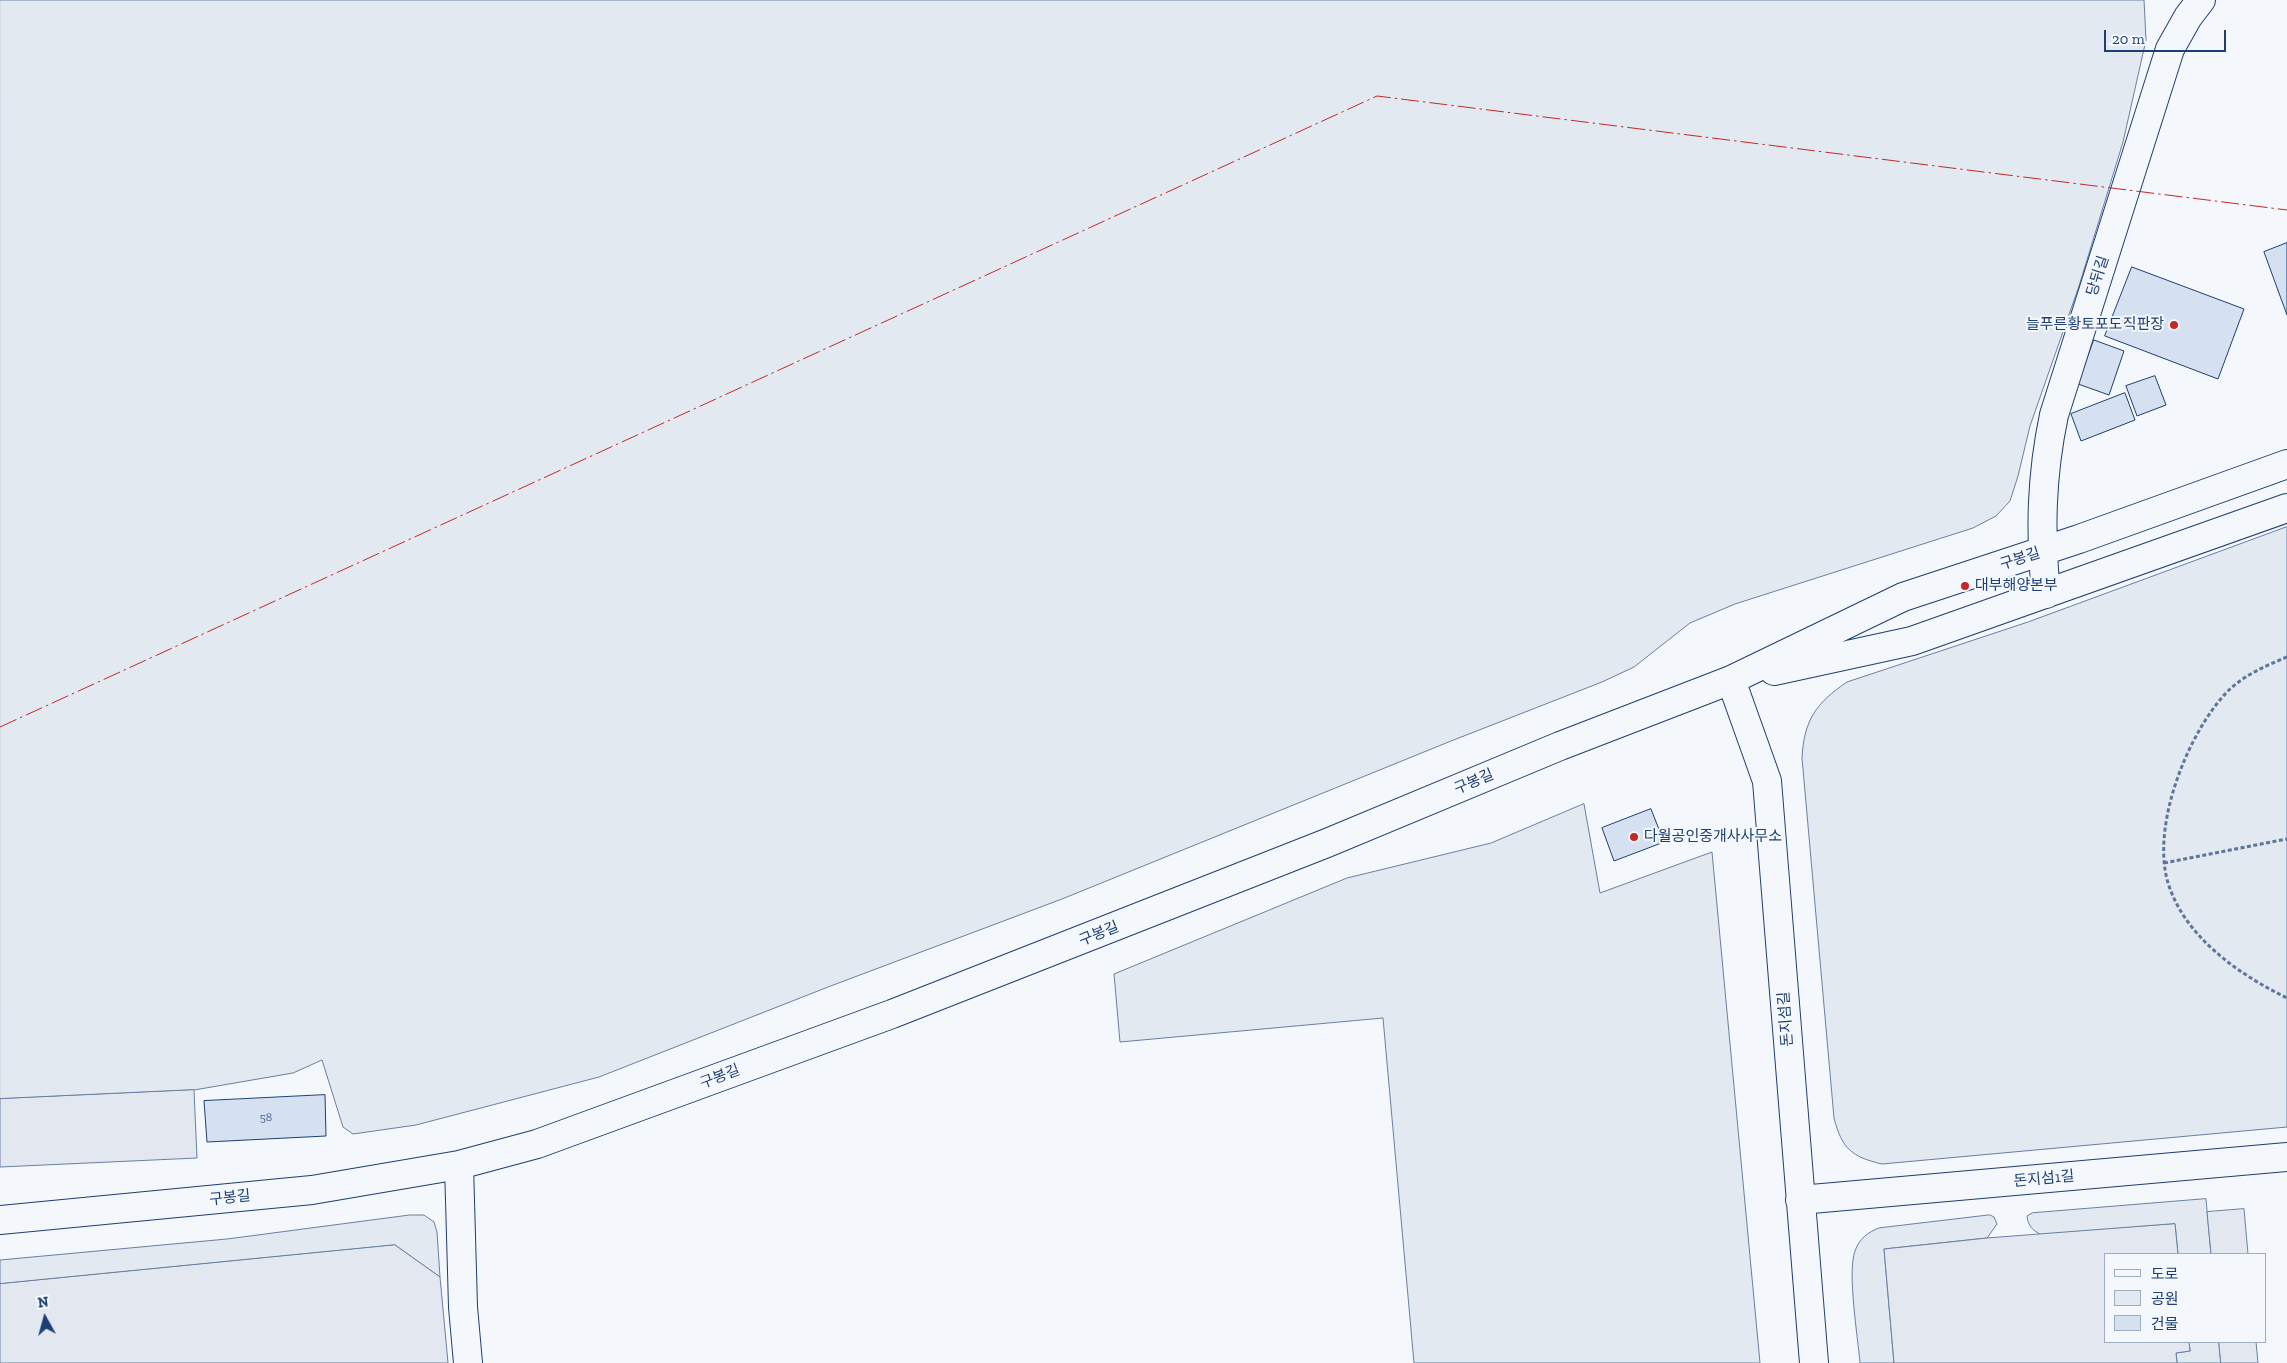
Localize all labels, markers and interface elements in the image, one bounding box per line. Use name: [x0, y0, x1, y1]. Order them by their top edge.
scale bar: [2107, 20, 2230, 52]
text: 20 m: [2112, 30, 2145, 48]
street label: 당뒤길: [2083, 254, 2113, 298]
place label: 늘푸른황토포도직판장: [2026, 316, 2164, 334]
marker: 늘푸른황토포도직판장: [2168, 319, 2180, 331]
street label: 구봉길: [1998, 544, 2042, 574]
place label: 대부해양본부: [1975, 577, 2058, 595]
marker: 대부해양본부: [1959, 580, 1971, 592]
street label: 구봉길: [1451, 766, 1497, 798]
place label: 다월공인중개사사무소: [1644, 828, 1782, 846]
marker: 다월공인중개사사무소: [1628, 831, 1640, 843]
street label: 구봉길: [1076, 918, 1122, 950]
street label: 돈지섬길: [1775, 991, 1797, 1047]
street label: 구봉길: [697, 1061, 743, 1093]
house number: 58: [260, 1111, 272, 1125]
street label: 돈지섬1길: [2013, 1167, 2075, 1191]
street label: 구봉길: [208, 1187, 252, 1209]
legend: [2104, 1253, 2267, 1343]
text: 도로: [2151, 1265, 2179, 1283]
text: 공원: [2151, 1290, 2179, 1308]
north arrow: [20, 1293, 70, 1343]
text: N: [37, 1294, 49, 1312]
text: 건물: [2151, 1315, 2179, 1333]

